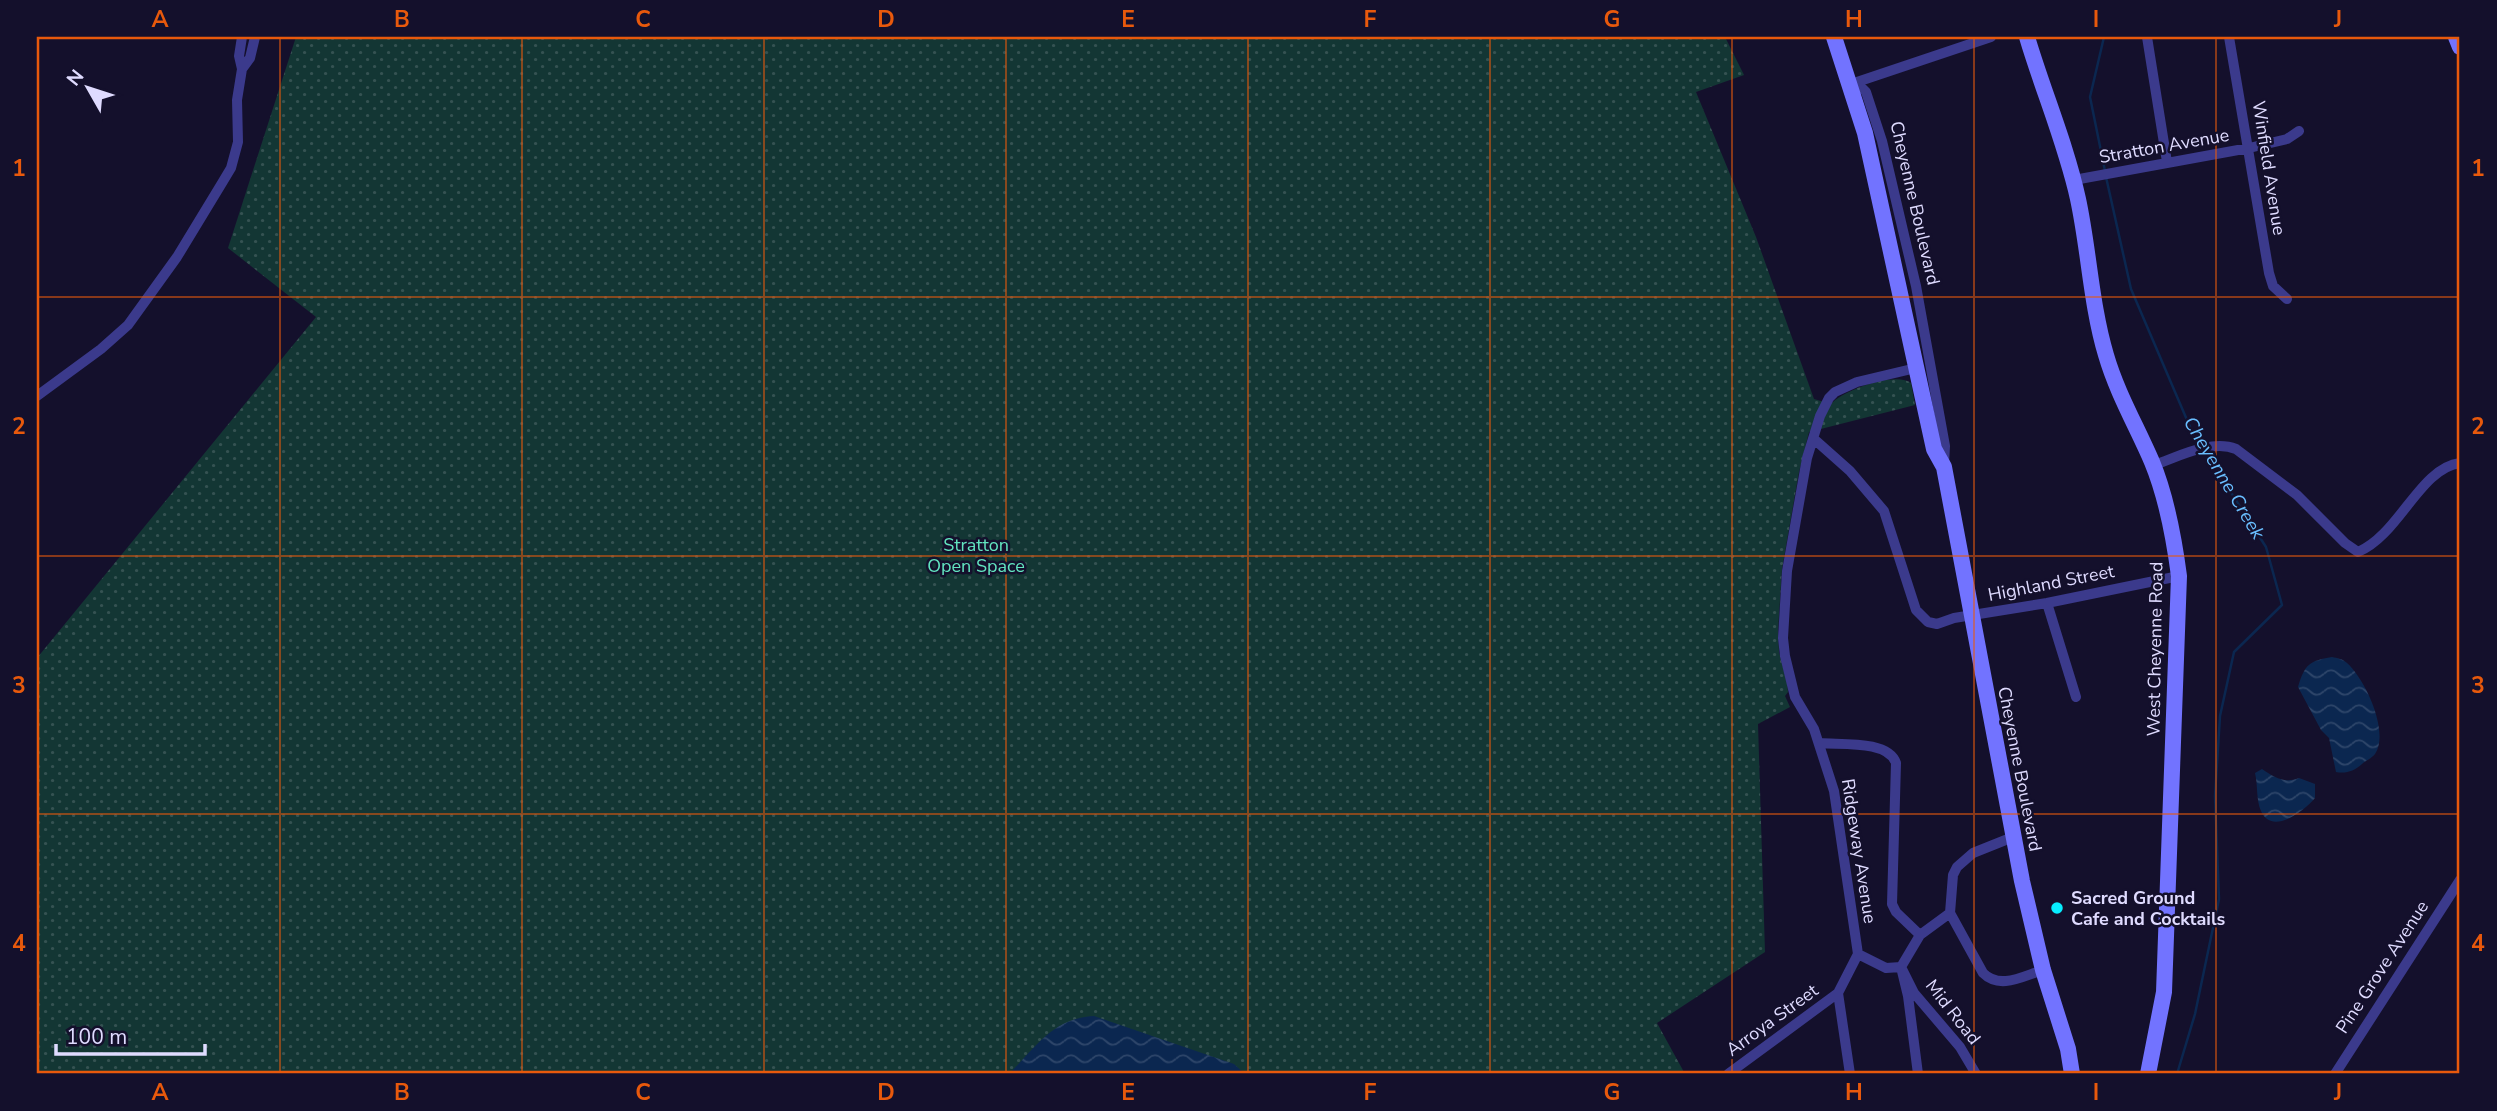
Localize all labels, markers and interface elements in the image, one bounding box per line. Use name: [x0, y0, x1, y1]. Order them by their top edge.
text: A: [151, 4, 169, 35]
text: B: [394, 4, 410, 35]
text: C: [635, 4, 651, 35]
text: D: [877, 4, 895, 35]
text: E: [1121, 4, 1135, 35]
text: F: [1364, 4, 1377, 35]
text: G: [1604, 4, 1620, 35]
text: H: [1845, 4, 1863, 35]
text: I: [2093, 4, 2099, 35]
text: J: [2333, 4, 2342, 35]
north arrow: [52, 52, 122, 122]
text: N: [61, 64, 90, 92]
street label: Winfield Avenue: [2247, 99, 2291, 237]
street label: Cheyenne Boulevard: [1884, 119, 1946, 287]
street label: Stratton Avenue: [2097, 123, 2231, 169]
text: 1: [12, 153, 26, 184]
text: 1: [2471, 153, 2485, 184]
text: 2: [12, 411, 26, 442]
text: 2: [2471, 411, 2485, 442]
water label: Cheyenne Creek: [2177, 412, 2271, 545]
park label: Stratton Open Space: [927, 533, 1025, 578]
street label: Highland Street: [1986, 559, 2117, 607]
street label: West Cheyenne Road: [2141, 561, 2169, 737]
text: 3: [12, 670, 26, 701]
text: 3: [2471, 670, 2485, 701]
street label: Cheyenne Boulevard: [1992, 684, 2048, 854]
street label: Ridgeway Avenue: [1836, 777, 1882, 925]
place label: Sacred Ground Cafe and Cocktails: [2071, 886, 2226, 931]
street label: Pine Grove Avenue: [2330, 896, 2434, 1038]
marker: Sacred Ground Cafe and Cocktails: [2049, 900, 2065, 916]
text: 4: [12, 928, 26, 959]
text: 4: [2471, 928, 2485, 959]
street label: Mid Road: [1920, 974, 1986, 1050]
street label: Arroya Street: [1721, 978, 1823, 1061]
scale bar: [56, 1013, 205, 1057]
text: 100 m: [66, 1023, 127, 1051]
text: A: [151, 1077, 169, 1108]
text: B: [394, 1077, 410, 1108]
text: C: [635, 1077, 651, 1108]
text: D: [877, 1077, 895, 1108]
text: E: [1121, 1077, 1135, 1108]
text: F: [1364, 1077, 1377, 1108]
text: G: [1604, 1077, 1620, 1108]
text: H: [1845, 1077, 1863, 1108]
text: I: [2093, 1077, 2099, 1108]
text: J: [2333, 1077, 2342, 1108]

